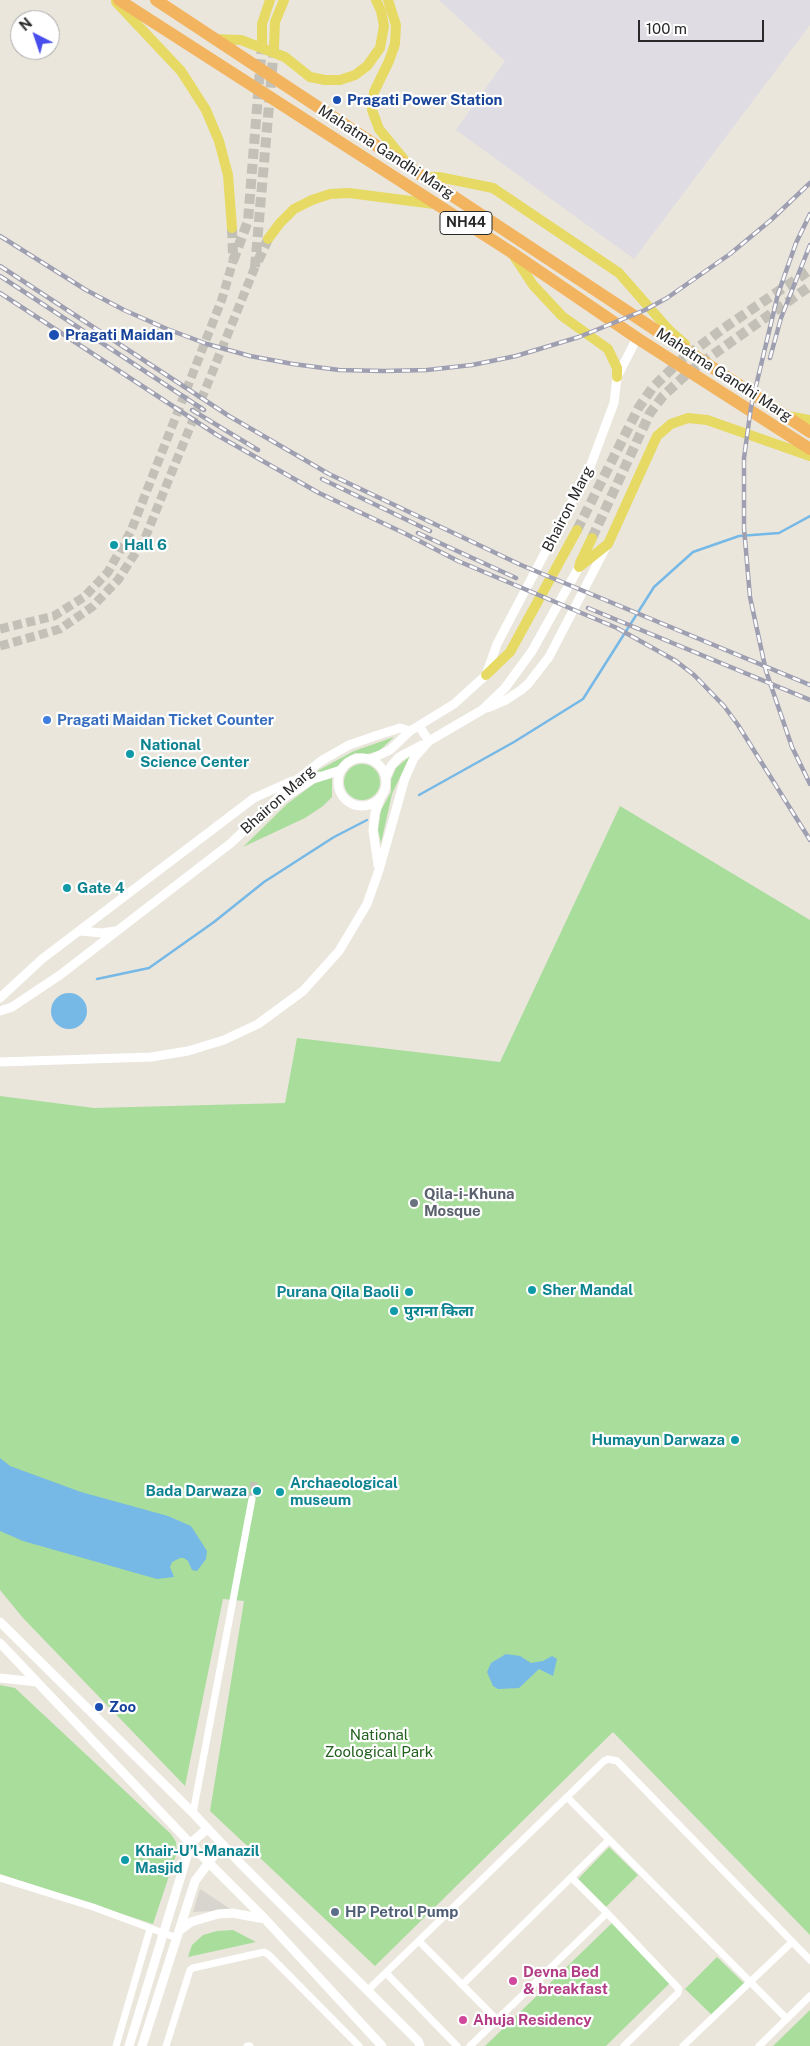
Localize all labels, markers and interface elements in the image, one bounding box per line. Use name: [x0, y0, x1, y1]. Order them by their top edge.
north arrow: [10, 10, 60, 60]
scale bar: [640, 10, 766, 42]
text: N: [16, 15, 35, 34]
text: 100 m: [646, 20, 687, 37]
place label: Pragati Power Station: [347, 91, 503, 109]
marker: Pragati Power Station: [331, 94, 343, 106]
street label: Mahatma Gandhi Marg: [315, 101, 457, 203]
road number: NH44: [440, 212, 492, 234]
street label: Mahatma Gandhi Marg: [653, 324, 795, 426]
place label: Pragati Maidan: [65, 326, 173, 344]
marker: Pragati Maidan: [47, 328, 61, 342]
street label: Bhairon Marg: [539, 463, 597, 555]
place label: Hall 6: [124, 536, 167, 554]
marker: Hall 6: [108, 539, 120, 551]
place label: Pragati Maidan Ticket Counter: [57, 711, 274, 729]
marker: Pragati Maidan Ticket Counter: [41, 714, 53, 726]
place label: National Science Center: [140, 736, 249, 771]
marker: National Science Center: [124, 748, 136, 760]
street label: Bhairon Marg: [237, 762, 319, 838]
place label: Gate 4: [77, 879, 124, 897]
marker: Gate 4: [61, 882, 73, 894]
place label: Qila-i-Khuna Mosque: [424, 1185, 515, 1220]
marker: Qila-i-Khuna Mosque: [408, 1197, 420, 1209]
place label: Sher Mandal: [542, 1281, 633, 1299]
place label: Purana Qila Baoli: [277, 1283, 399, 1301]
marker: Sher Mandal: [526, 1284, 538, 1296]
marker: Purana Qila Baoli: [403, 1286, 415, 1298]
place label: पुराना किला: [404, 1302, 474, 1320]
marker: पुराना किला: [388, 1305, 400, 1317]
place label: Humayun Darwaza: [591, 1431, 725, 1449]
marker: Humayun Darwaza: [729, 1434, 741, 1446]
place label: Archaeological museum: [290, 1474, 398, 1509]
place label: Bada Darwaza: [145, 1482, 247, 1500]
marker: Bada Darwaza: [251, 1485, 263, 1497]
marker: Archaeological museum: [274, 1486, 286, 1498]
place label: Zoo: [109, 1698, 136, 1716]
marker: Zoo: [93, 1701, 105, 1713]
park label: National Zoological Park: [325, 1726, 433, 1761]
place label: Khair-U’l-Manazil Masjid: [135, 1842, 260, 1877]
marker: Khair-U’l-Manazil Masjid: [119, 1854, 131, 1866]
place label: HP Petrol Pump: [345, 1903, 458, 1921]
marker: HP Petrol Pump: [329, 1906, 341, 1918]
place label: Devna Bed & breakfast: [523, 1963, 608, 1998]
marker: Devna Bed & breakfast: [507, 1975, 519, 1987]
place label: Ahuja Residency: [473, 2011, 592, 2029]
marker: Ahuja Residency: [457, 2014, 469, 2026]

